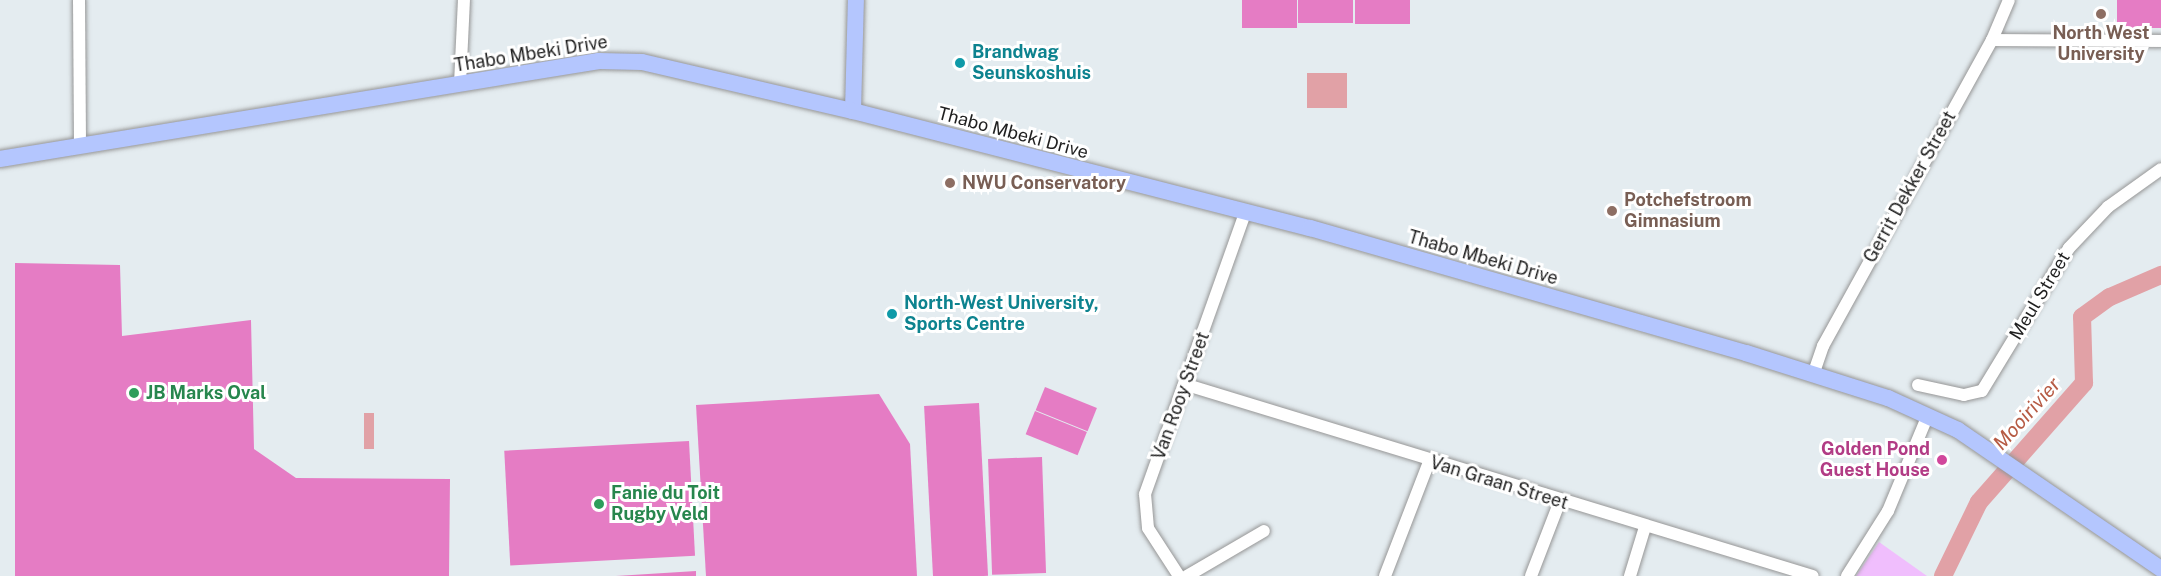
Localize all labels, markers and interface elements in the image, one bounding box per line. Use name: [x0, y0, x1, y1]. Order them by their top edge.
marker: North West University: [2094, 7, 2108, 21]
place label: North West University: [2052, 23, 2150, 66]
street label: Thabo Mbeki Drive: [453, 31, 609, 77]
place label: Brandwag Seunskoshuis: [972, 42, 1091, 84]
marker: Brandwag Seunskoshuis: [953, 56, 967, 70]
street label: Thabo Mbeki Drive: [935, 102, 1091, 164]
street label: Gerrit Dekker Street: [1859, 107, 1961, 267]
place label: NWU Conservatory: [962, 172, 1126, 194]
marker: NWU Conservatory: [943, 176, 957, 190]
place label: Potchefstroom Gimnasium: [1624, 190, 1752, 232]
marker: Potchefstroom Gimnasium: [1605, 204, 1619, 218]
street label: Thabo Mbeki Drive: [1405, 226, 1561, 290]
street label: Meul Street: [2005, 248, 2075, 344]
place label: North-West University, Sports Centre: [904, 293, 1099, 336]
marker: North-West University, Sports Centre: [885, 307, 899, 321]
street label: Van Rooy Street: [1148, 329, 1214, 463]
water label: Mooirivier: [1988, 373, 2066, 455]
place label: JB Marks Oval: [146, 382, 266, 404]
marker: JB Marks Oval: [127, 386, 141, 400]
place label: Golden Pond Guest House: [1820, 439, 1930, 482]
street label: Van Graan Street: [1427, 452, 1571, 514]
marker: Golden Pond Guest House: [1935, 453, 1949, 467]
place label: Fanie du Toit Rugby Veld: [611, 483, 720, 526]
marker: Fanie du Toit Rugby Veld: [592, 497, 606, 511]

